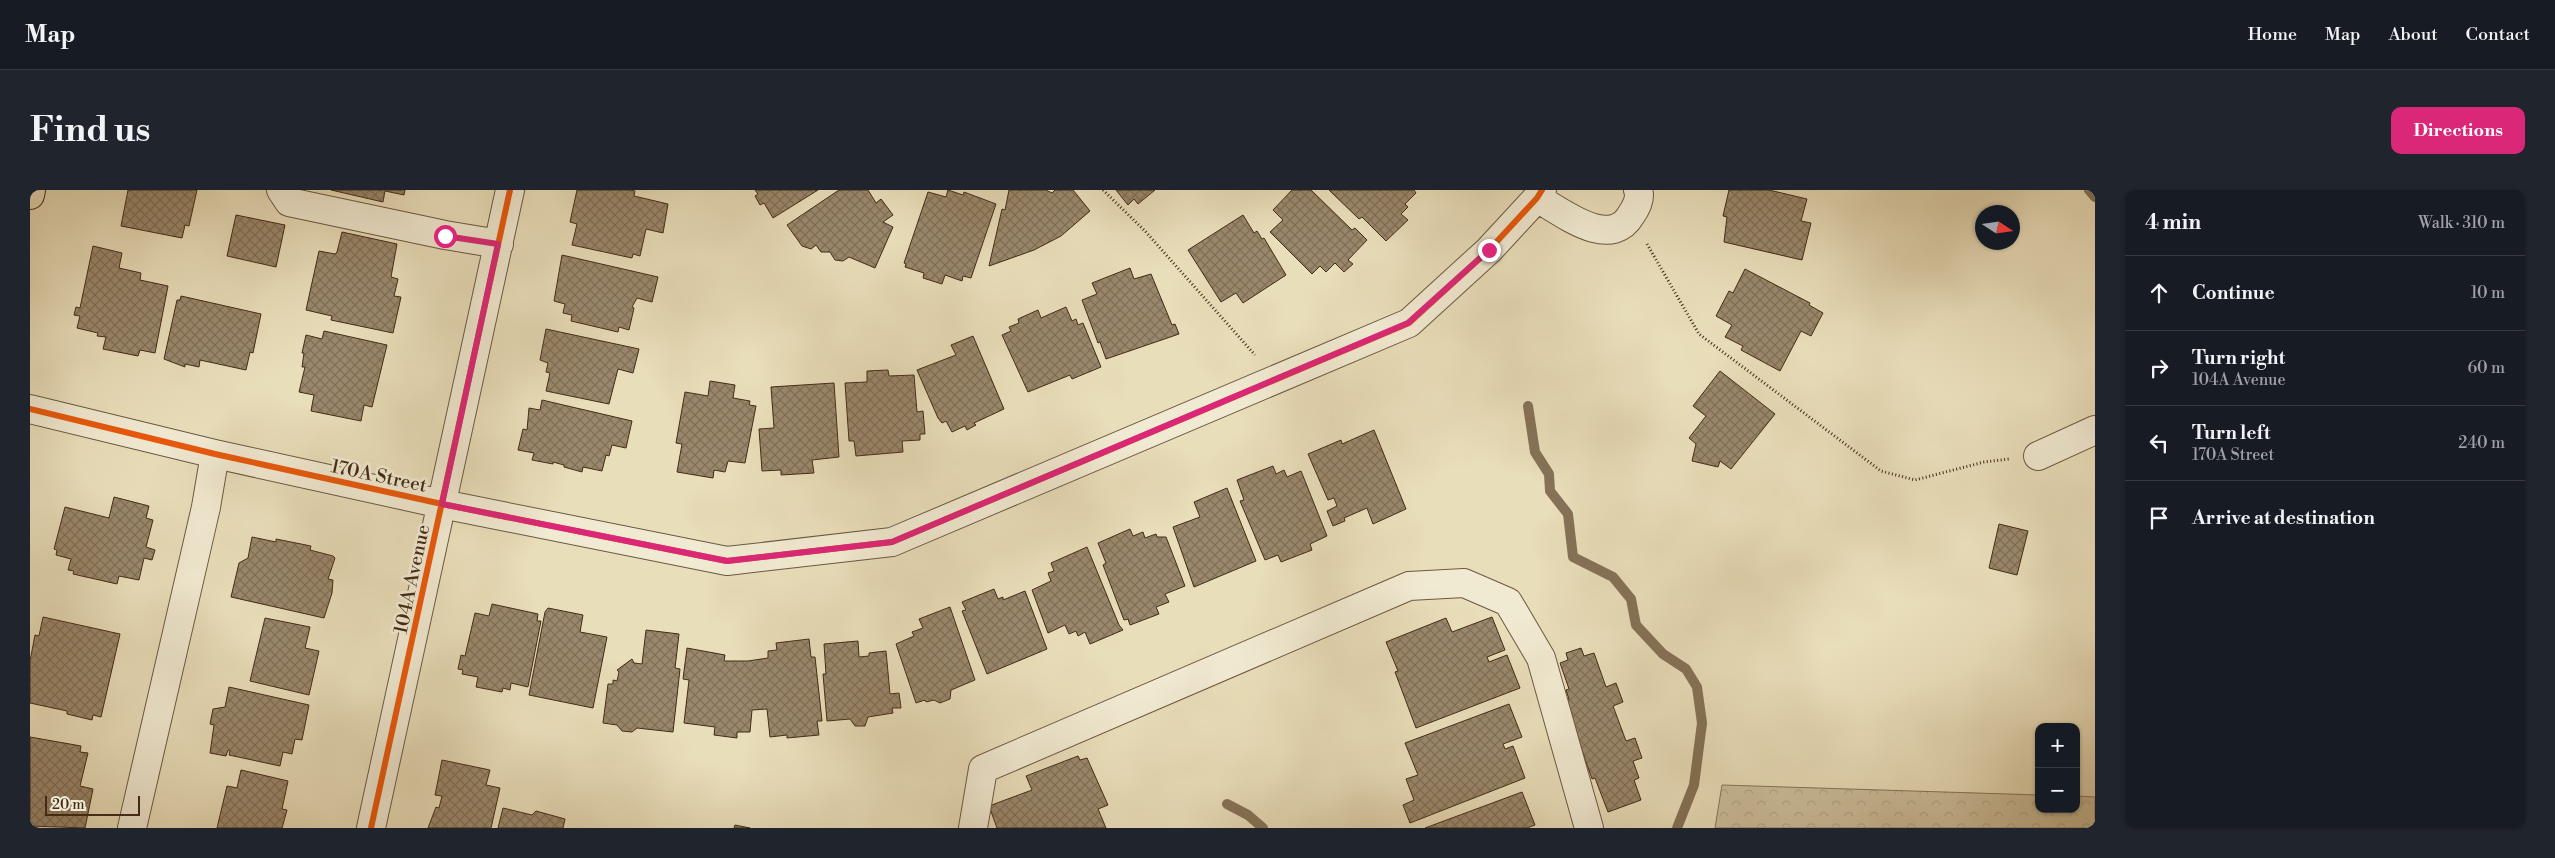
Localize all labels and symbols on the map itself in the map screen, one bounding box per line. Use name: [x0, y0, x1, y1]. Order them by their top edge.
north arrow: [1975, 205, 2020, 250]
route start: [434, 225, 457, 248]
route end: [1478, 239, 1501, 262]
street label: 170A Street: [329, 454, 429, 498]
street label: 104A Avenue: [389, 522, 435, 636]
scale bar: [45, 793, 140, 816]

